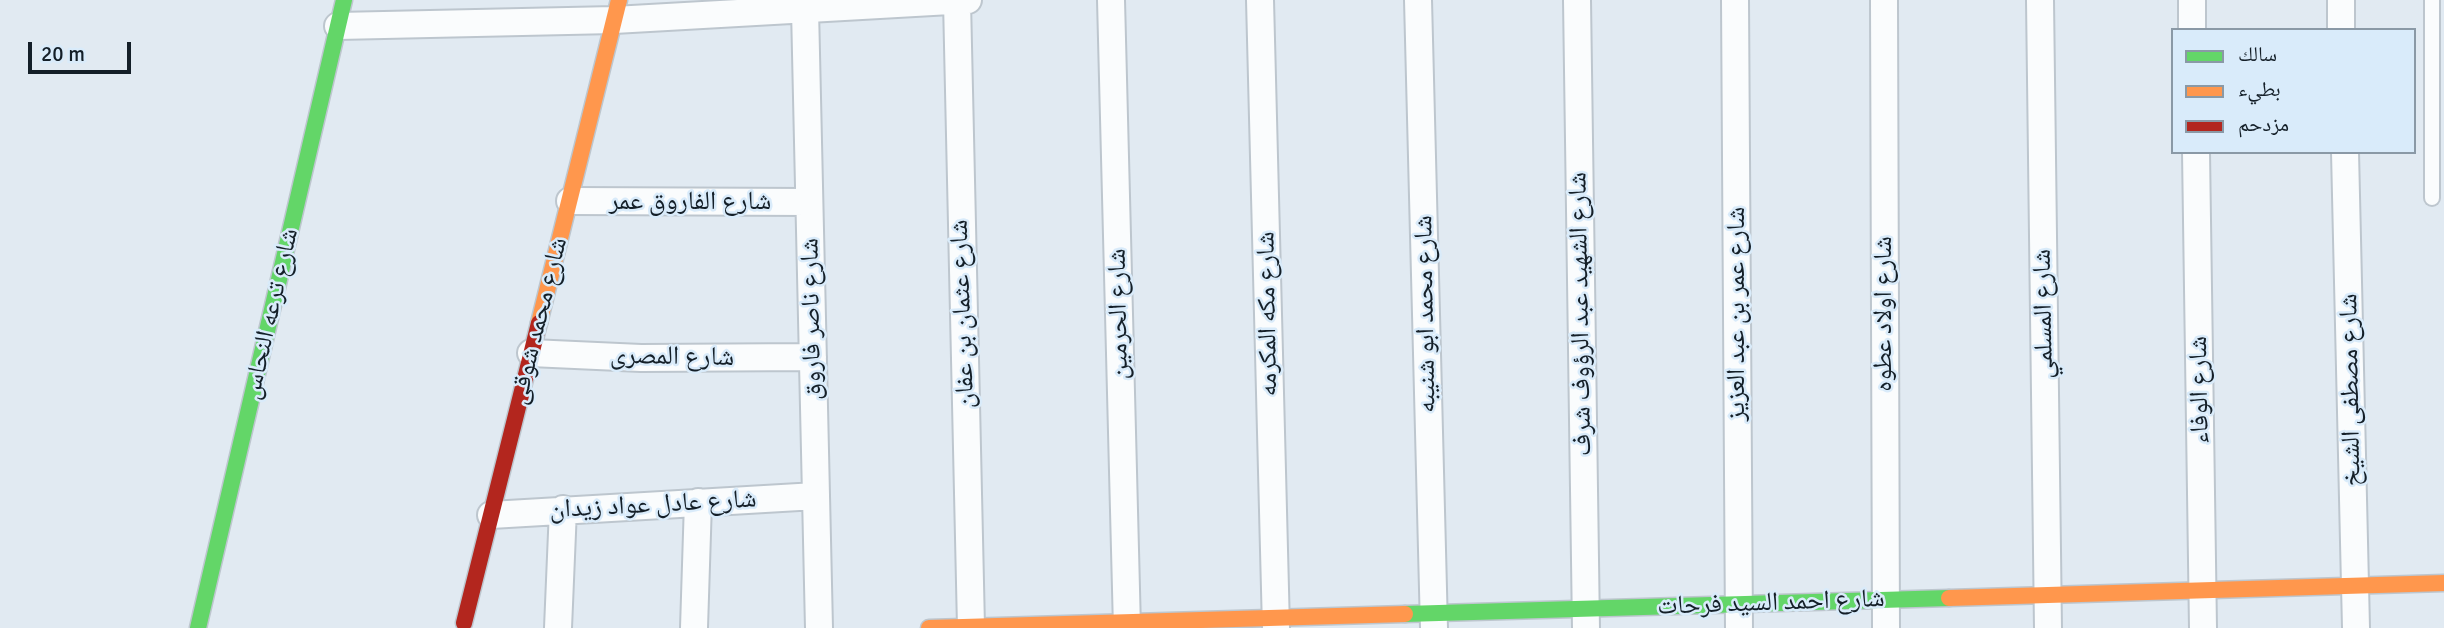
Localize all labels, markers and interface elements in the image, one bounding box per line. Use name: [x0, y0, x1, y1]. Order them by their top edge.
scale bar: [32, 28, 135, 72]
legend: [2171, 28, 2416, 154]
text: 20 m: [41, 41, 85, 67]
text: سالك: [2238, 41, 2277, 67]
text: بطيء: [2238, 76, 2281, 102]
text: مزدحم: [2238, 111, 2289, 137]
street label: شارع الشهيد عبد الرؤوف شرف: [1563, 172, 1599, 456]
street label: شارع الفاروق عمر: [609, 186, 771, 218]
street label: شارع عمر بن عبد العزيز: [1721, 207, 1753, 421]
street label: شارع محمد ابو شنيبه: [1409, 215, 1443, 413]
street label: شارع عثمان بن عفان: [944, 219, 982, 409]
street label: شارع ترعه النحاس: [236, 225, 306, 403]
street label: شارع مكه المكرمه: [1251, 231, 1285, 397]
street label: شارع محمد شوقى: [503, 234, 575, 408]
street label: شارع اولاد عطوه: [1868, 236, 1900, 392]
street label: شارع ناصر فاروق: [795, 238, 829, 400]
street label: شارع الحرمين: [1102, 248, 1136, 380]
street label: شارع المسلمي: [2027, 249, 2061, 379]
street label: شارع مصطفى الشيخ: [2334, 293, 2368, 487]
street label: شارع الوفاء: [2183, 336, 2217, 444]
street label: شارع المصرى: [610, 340, 734, 374]
street label: شارع عادل عواد زيدان: [549, 484, 757, 526]
street label: شارع احمد السيد فرحات: [1657, 583, 1885, 623]

